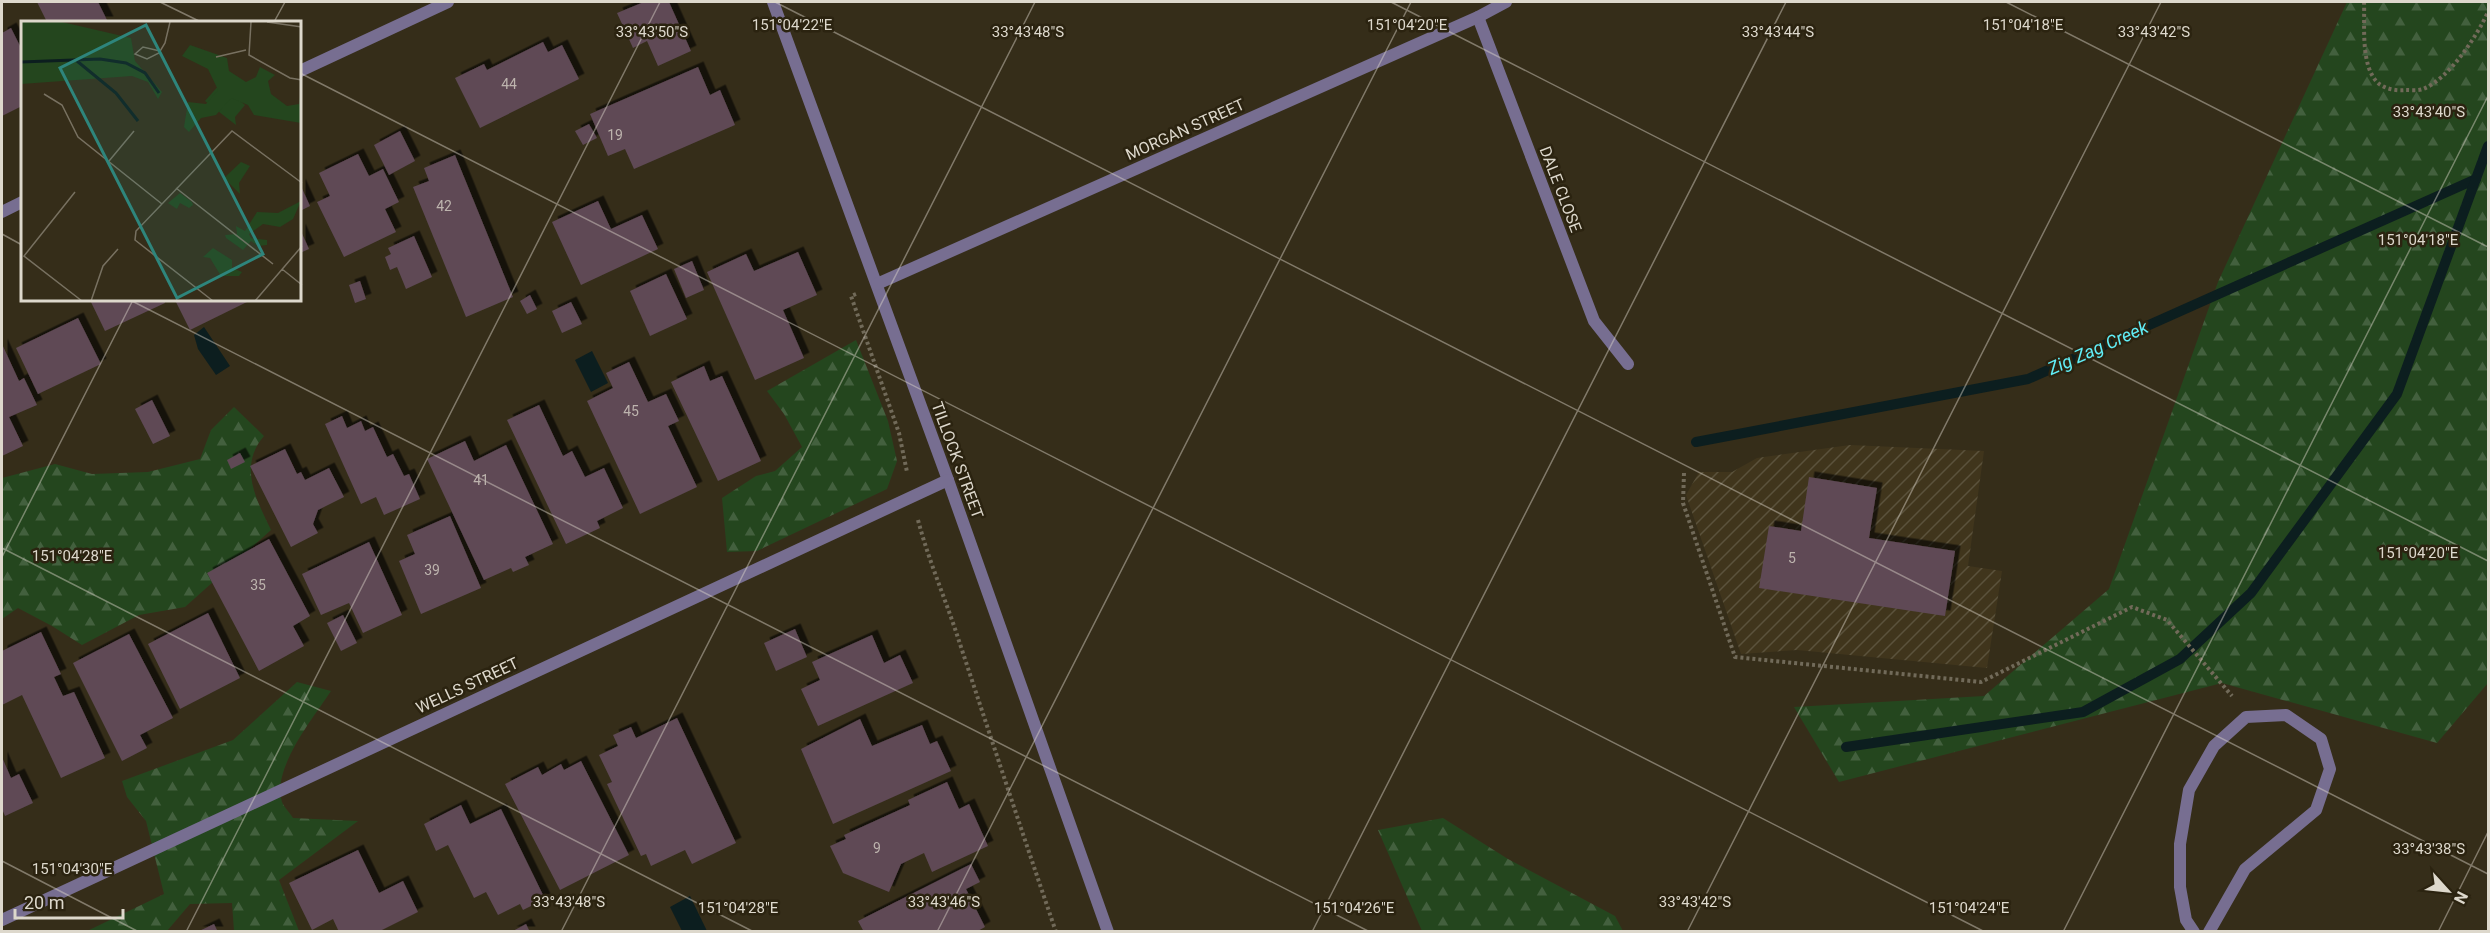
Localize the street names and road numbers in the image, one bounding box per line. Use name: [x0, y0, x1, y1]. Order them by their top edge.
street label: MORGAN STREET: [1123, 94, 1248, 164]
street label: DALE CLOSE: [1535, 143, 1586, 235]
street label: TILLOCK STREET: [928, 399, 988, 522]
street label: WELLS STREET: [413, 653, 522, 717]

